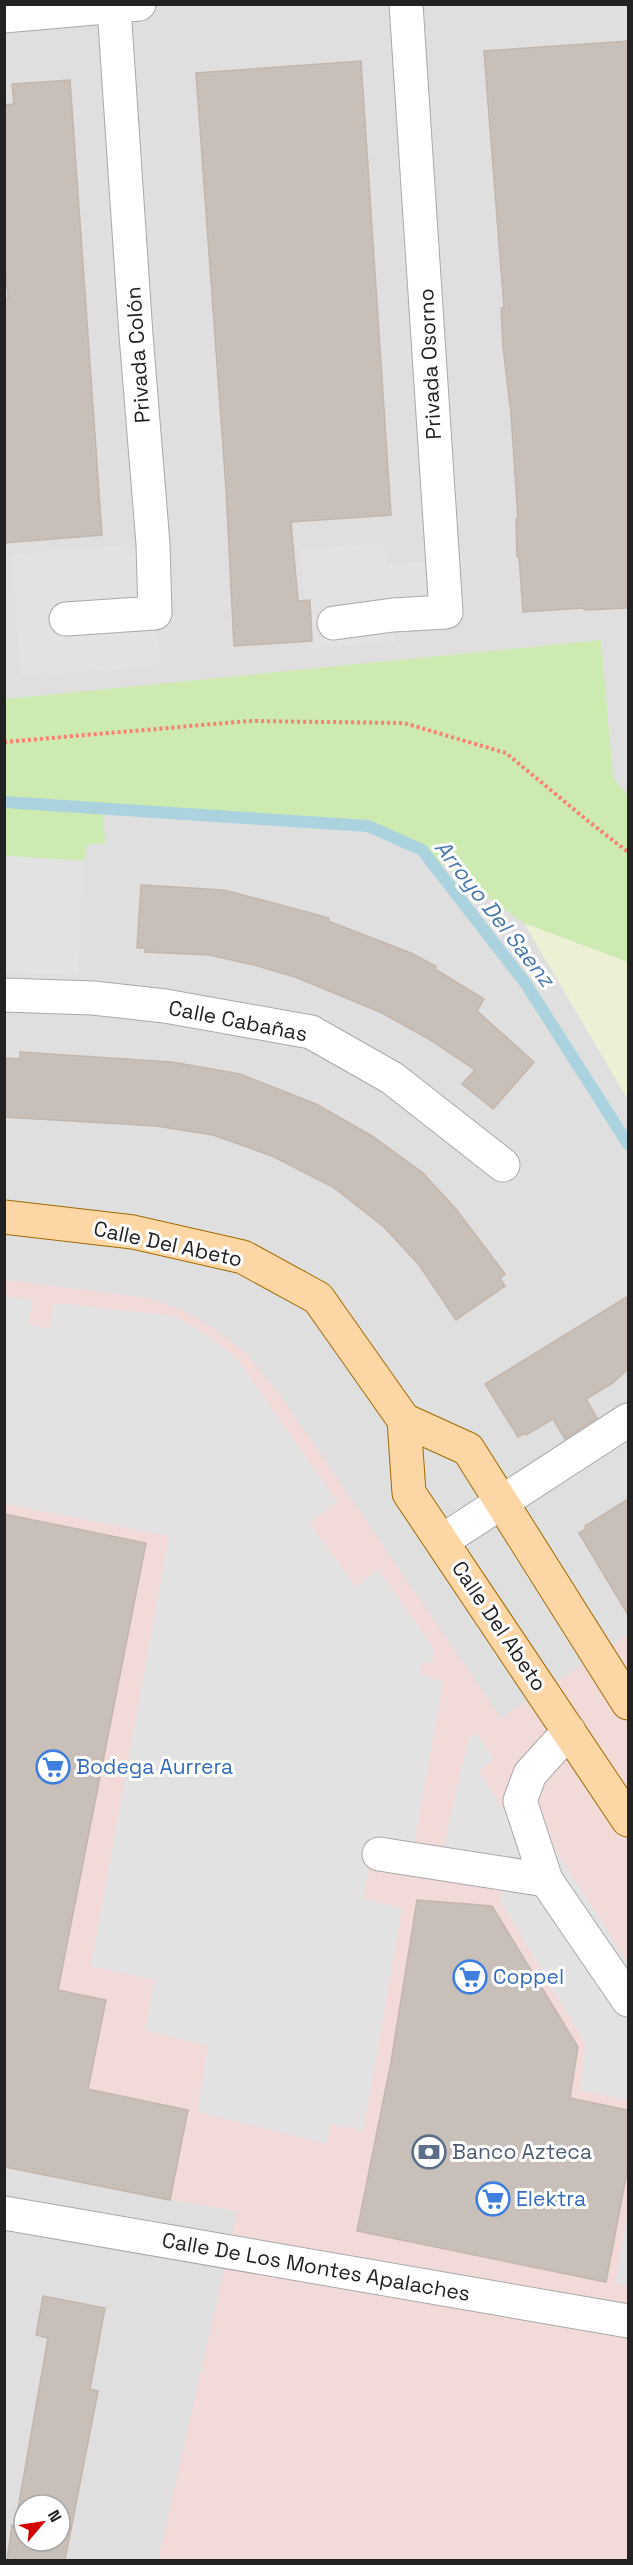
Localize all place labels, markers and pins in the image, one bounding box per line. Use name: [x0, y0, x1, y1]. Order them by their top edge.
supermarket icon: Bodega Aurrera: [35, 1749, 71, 1785]
place label: Bodega Aurrera: [76, 1753, 233, 1780]
supermarket icon: Coppel: [452, 1959, 488, 1995]
place label: Coppel: [493, 1963, 564, 1990]
bank icon: Banco Azteca: [411, 2134, 447, 2170]
place label: Banco Azteca: [452, 2138, 592, 2165]
supermarket icon: Elektra: [475, 2181, 511, 2217]
place label: Elektra: [516, 2185, 586, 2212]

